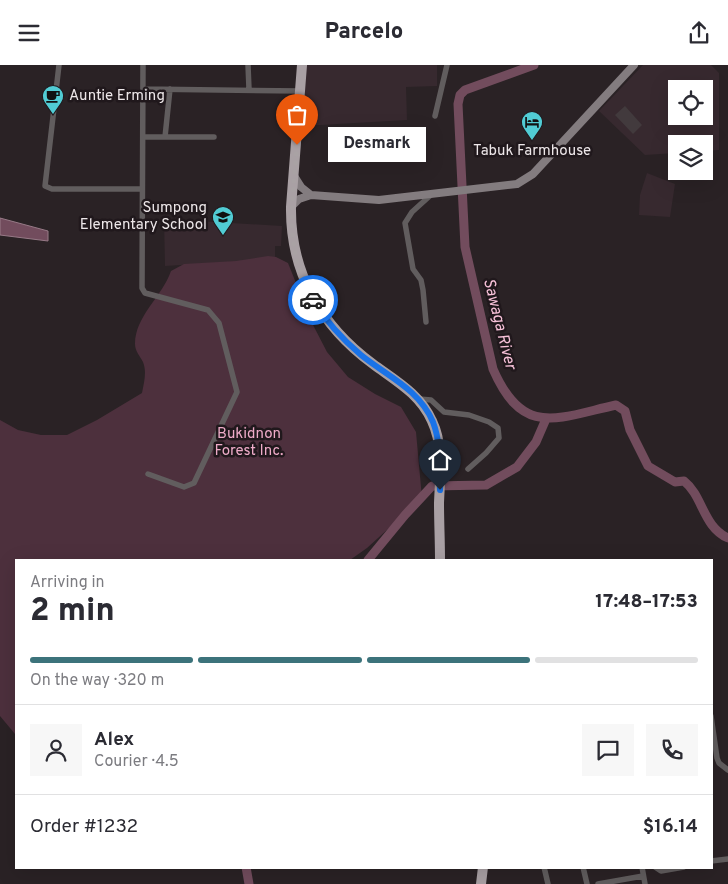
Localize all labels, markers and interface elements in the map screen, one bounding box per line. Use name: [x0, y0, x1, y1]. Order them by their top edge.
icon: menu: [15, 19, 43, 47]
text: Parcelo: [325, 19, 403, 46]
icon: share: [685, 19, 713, 47]
map controls: [668, 80, 713, 180]
button: locate: [668, 80, 713, 125]
cafe icon: Auntie Erming: [41, 84, 65, 115]
place label: Auntie Erming: [69, 87, 165, 106]
pin: [276, 94, 318, 145]
icon: bag: [283, 101, 311, 129]
hotel icon: Tabuk Farmhouse: [520, 110, 544, 141]
callout: Desmark: [327, 127, 424, 163]
text: Desmark: [343, 134, 411, 154]
button: layers: [668, 135, 713, 180]
place label: Tabuk Farmhouse: [473, 142, 591, 161]
place label: Sumpong Elementary School: [80, 199, 207, 235]
school or university icon: Sumpong Elementary School: [211, 205, 235, 236]
courier: [288, 275, 338, 325]
water label: Sawaga River: [478, 276, 520, 374]
icon: car: [299, 286, 327, 314]
park label: Bukidnon Forest Inc.: [215, 425, 284, 461]
pin: [419, 439, 461, 490]
icon: home: [426, 446, 454, 474]
text: Arriving in: [30, 573, 105, 593]
text: 17:48–17:53: [595, 590, 698, 614]
text: 2 min: [30, 592, 115, 632]
text: On the way · 320 m: [30, 671, 164, 691]
button: person: [30, 724, 82, 776]
button: chat: [582, 724, 634, 776]
button: phone: [646, 724, 698, 776]
text: Alex: [94, 728, 134, 752]
text: Courier · 4.5: [94, 752, 179, 772]
text: Order #1232: [30, 815, 138, 839]
text: $16.14: [643, 815, 698, 839]

